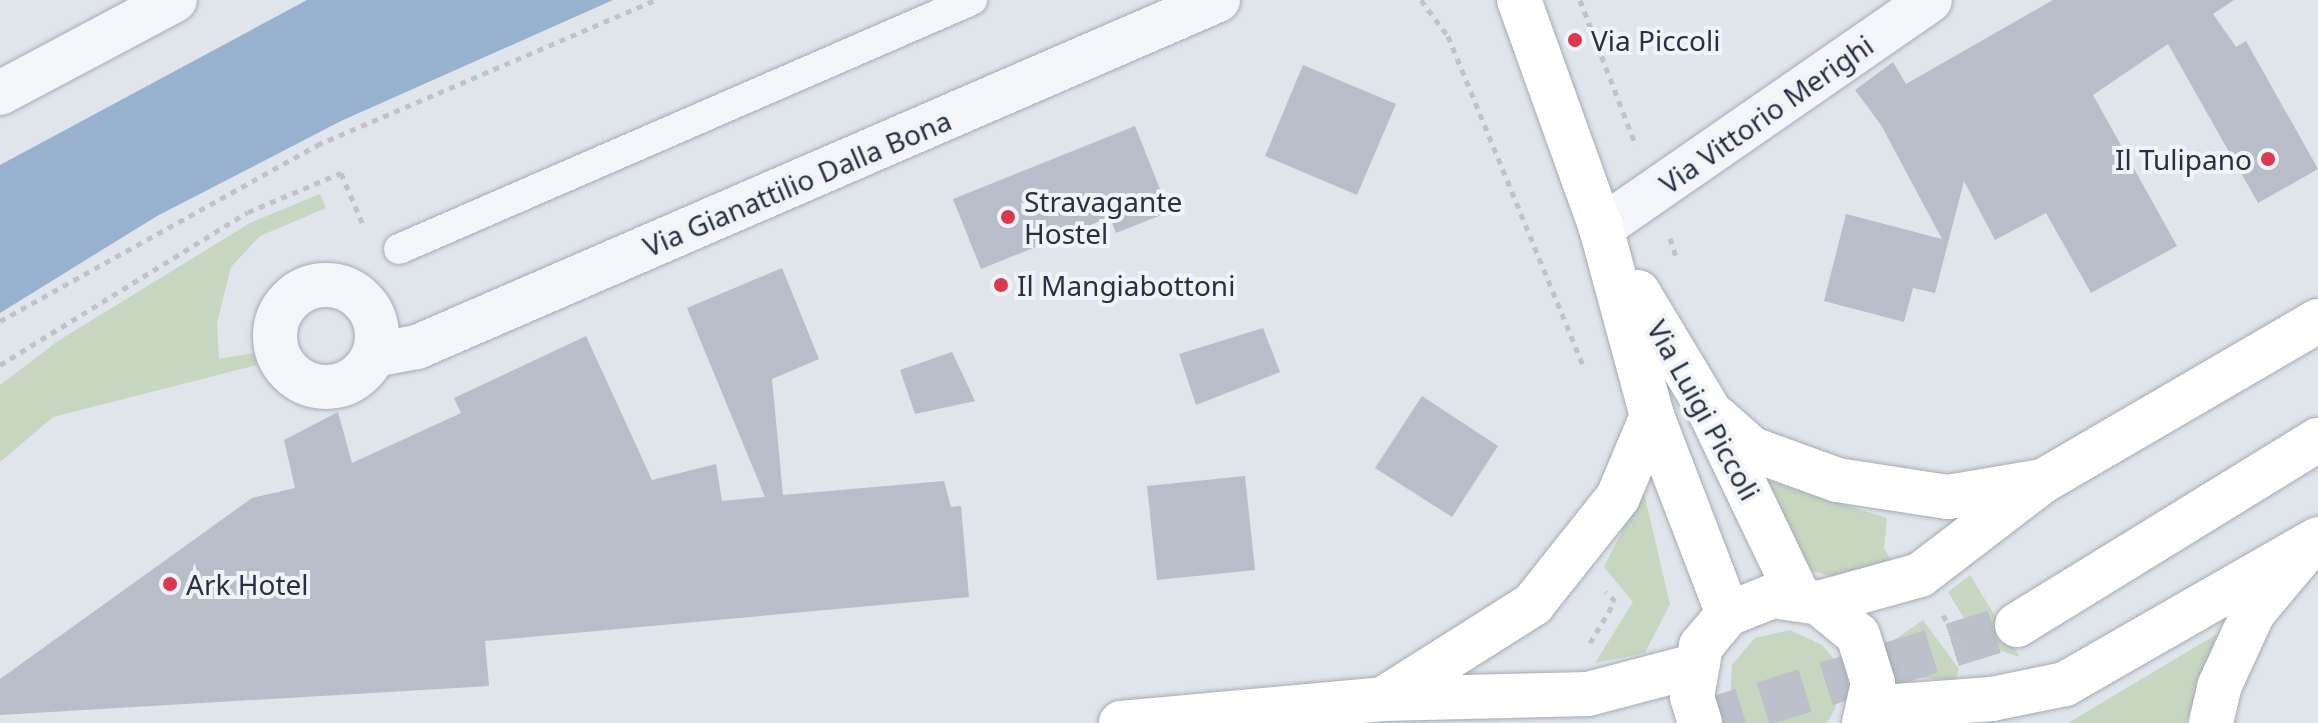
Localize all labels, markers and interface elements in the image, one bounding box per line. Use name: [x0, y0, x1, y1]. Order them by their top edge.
place label: Via Piccoli: [1591, 23, 1720, 57]
street label: Via Vittorio Merighi: [1653, 28, 1879, 200]
marker: Via Piccoli: [1566, 31, 1584, 49]
street label: Via Gianattilio Dalla Bona: [638, 103, 956, 263]
place label: Il Tulipano: [2115, 142, 2252, 176]
marker: Il Tulipano: [2259, 150, 2277, 168]
place label: Stravagante Hostel: [1024, 184, 1182, 250]
marker: Stravagante Hostel: [999, 208, 1017, 226]
place label: Il Mangiabottoni: [1017, 268, 1235, 302]
marker: Il Mangiabottoni: [992, 276, 1010, 294]
street label: Via Luigi Piccoli: [1641, 314, 1767, 506]
place label: Ark Hotel: [186, 567, 308, 601]
marker: Ark Hotel: [161, 575, 179, 593]

